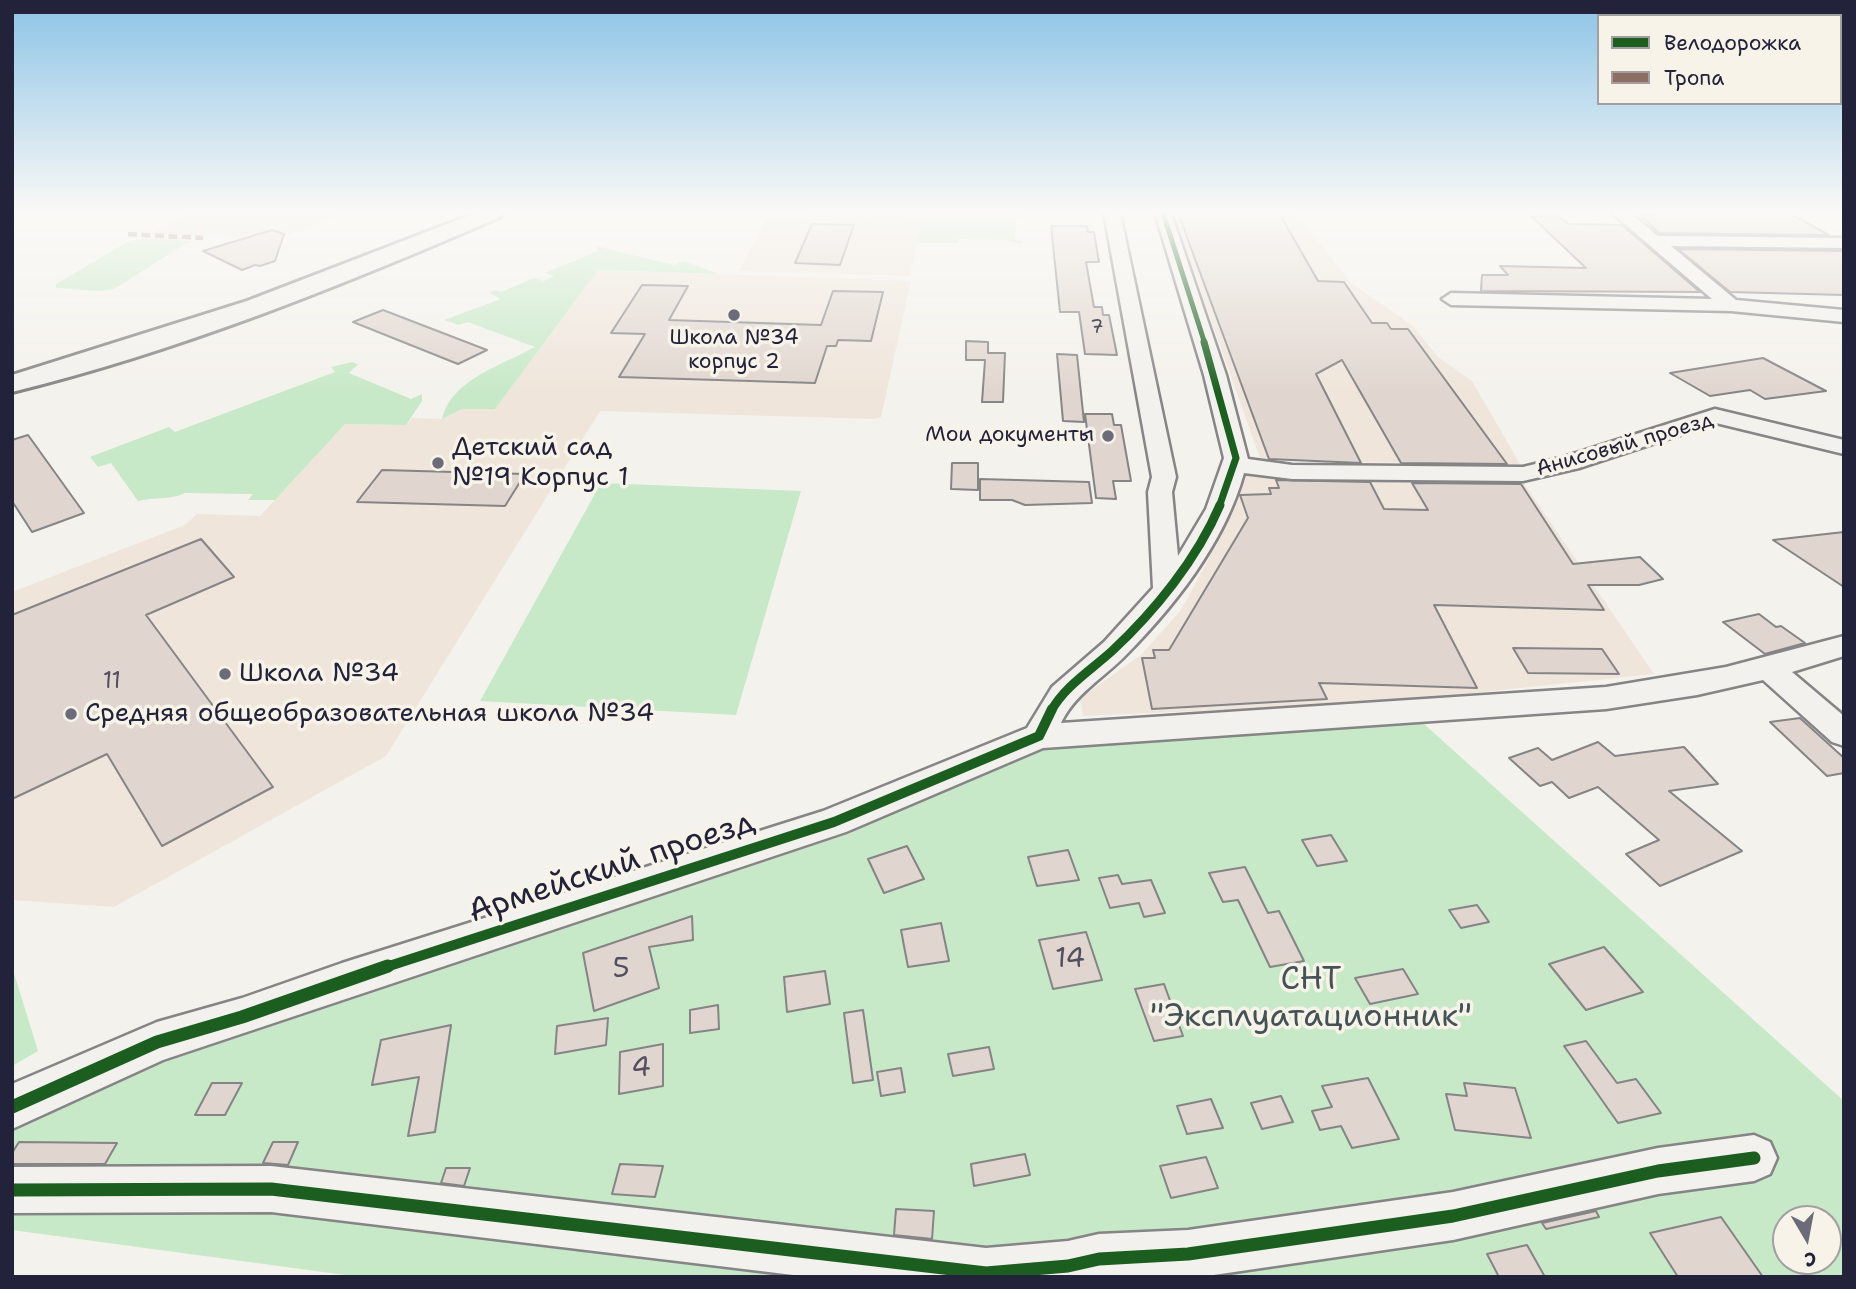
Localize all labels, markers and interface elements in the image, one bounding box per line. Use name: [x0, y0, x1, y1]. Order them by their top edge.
legend: [1597, 14, 1842, 105]
text: Велодорожка: [1664, 29, 1801, 57]
text: Тропа: [1664, 64, 1724, 92]
marker: Школа №34 корпус 2: [726, 307, 742, 323]
house number: 7: [1090, 317, 1104, 339]
place label: Школа №34 корпус 2: [669, 326, 799, 376]
street label: Анисовый проезд: [1533, 408, 1717, 482]
place label: Мои документы: [925, 423, 1094, 449]
marker: Мои документы: [1100, 428, 1116, 444]
place label: Детский сад №19 Корпус 1: [452, 432, 629, 494]
marker: Детский сад №19 Корпус 1: [430, 455, 446, 471]
place label: Школа №34: [239, 658, 399, 690]
marker: Школа №34: [217, 666, 233, 682]
house number: 11: [103, 668, 121, 696]
place label: Средняя общеобразовательная школа №34: [85, 698, 654, 730]
marker: Средняя общеобразовательная школа №34: [63, 706, 79, 722]
street label: Армейский проезд: [464, 804, 760, 932]
house number: 14: [1055, 943, 1085, 977]
house number: 5: [612, 953, 630, 987]
park label: СНТ "Эксплуатационник": [1150, 962, 1472, 1037]
house number: 4: [631, 1052, 651, 1086]
north arrow: [1772, 1205, 1842, 1275]
text: С: [1802, 1246, 1818, 1273]

